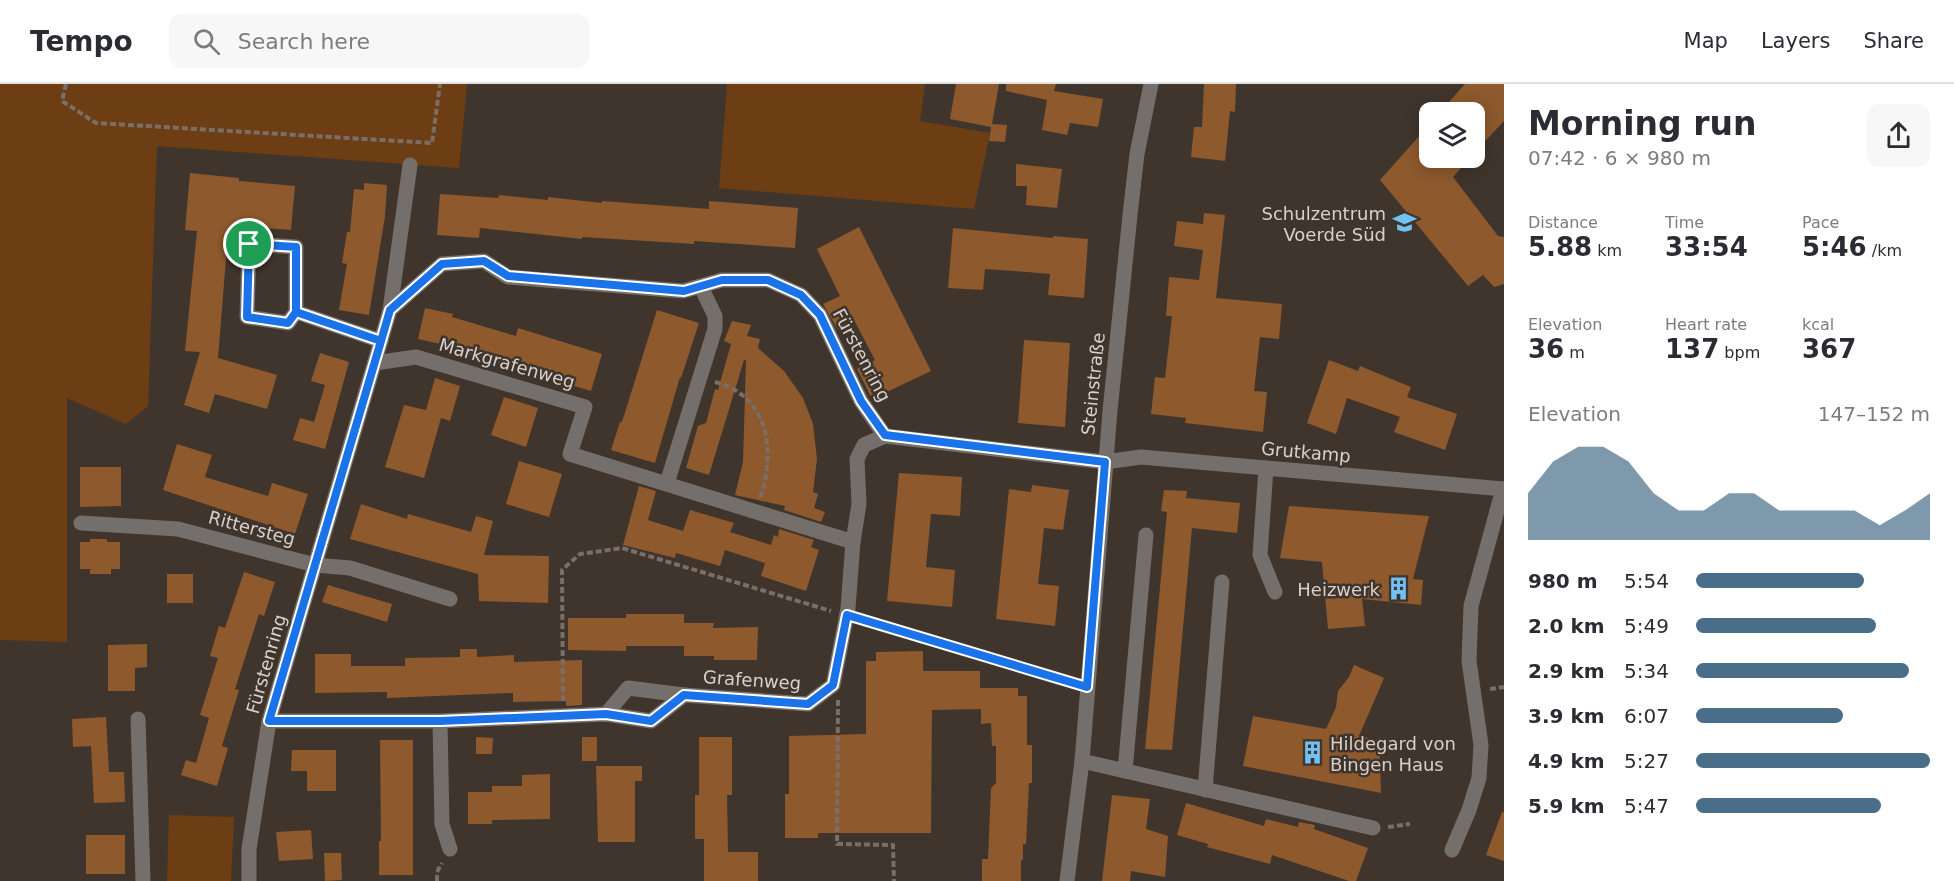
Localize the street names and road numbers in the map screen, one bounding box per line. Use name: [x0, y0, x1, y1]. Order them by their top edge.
street label: Fürstenring: [829, 305, 895, 405]
street label: Steinstraße: [1077, 332, 1109, 436]
street label: Markgrafenweg: [437, 334, 577, 392]
street label: Grutkamp: [1260, 438, 1352, 466]
street label: Rittersteg: [206, 506, 298, 550]
street label: Fürstenring: [242, 612, 290, 716]
street label: Grafenweg: [702, 666, 802, 694]

